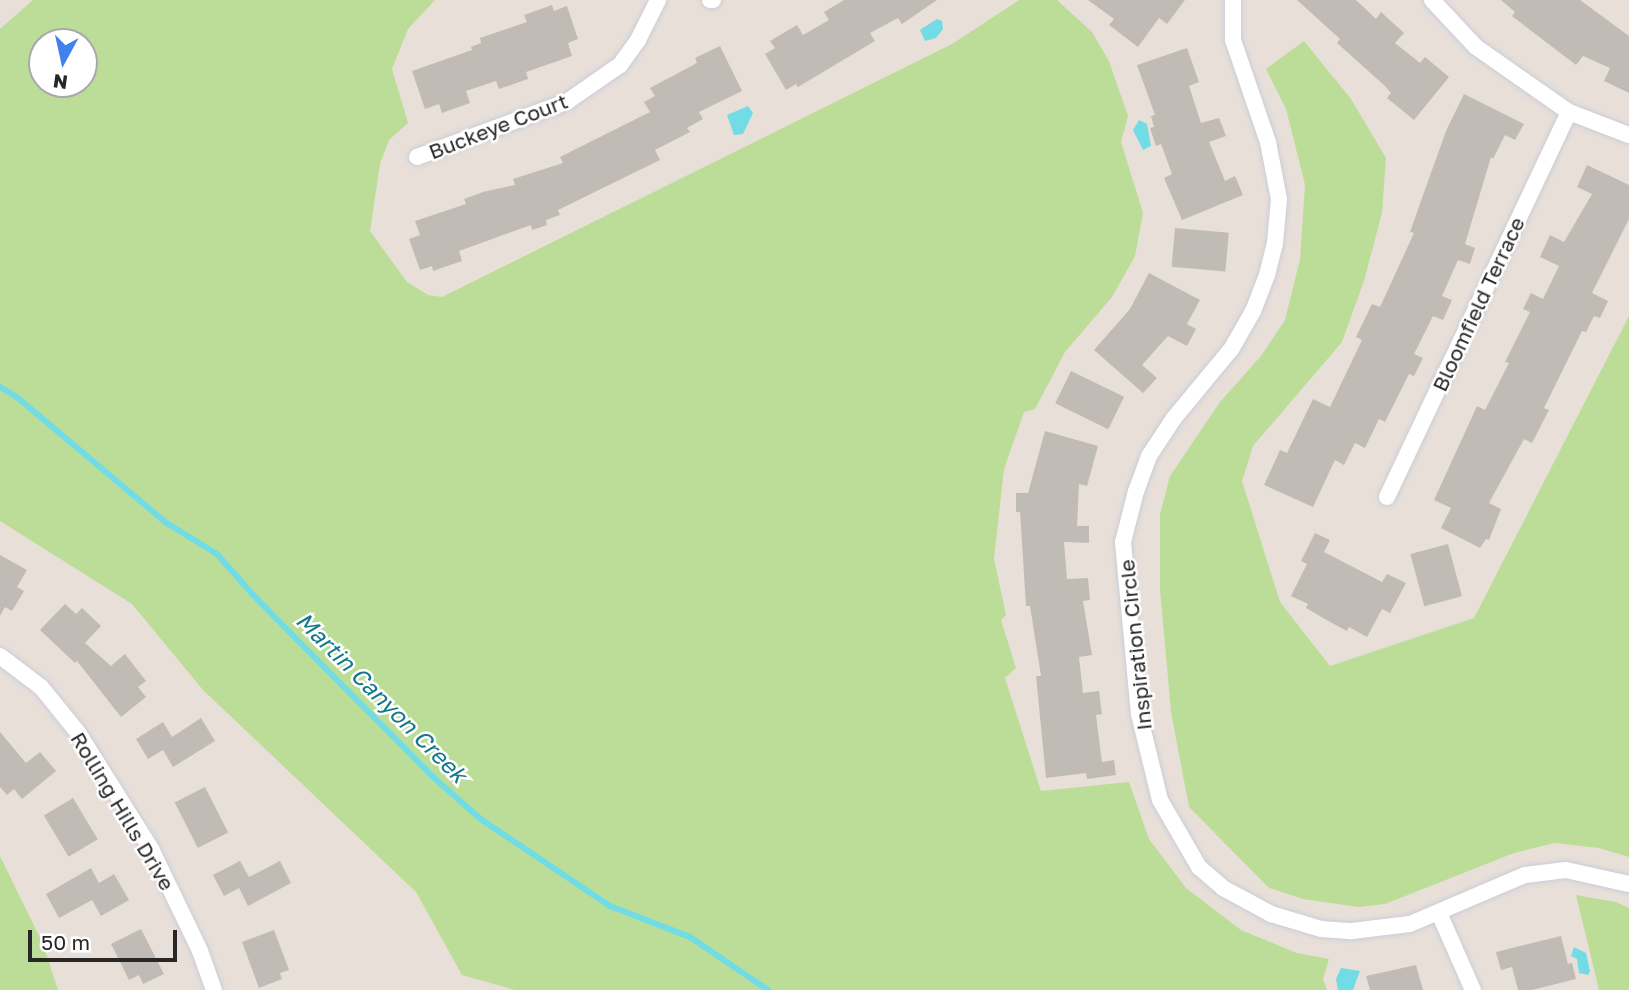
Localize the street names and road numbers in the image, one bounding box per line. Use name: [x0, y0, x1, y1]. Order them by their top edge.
street label: Buckeye Court: [425, 88, 571, 164]
street label: Bloomfield Terrace: [1427, 213, 1529, 395]
street label: Inspiration Circle: [1113, 558, 1157, 732]
street label: Rolling Hills Drive: [66, 727, 180, 895]

